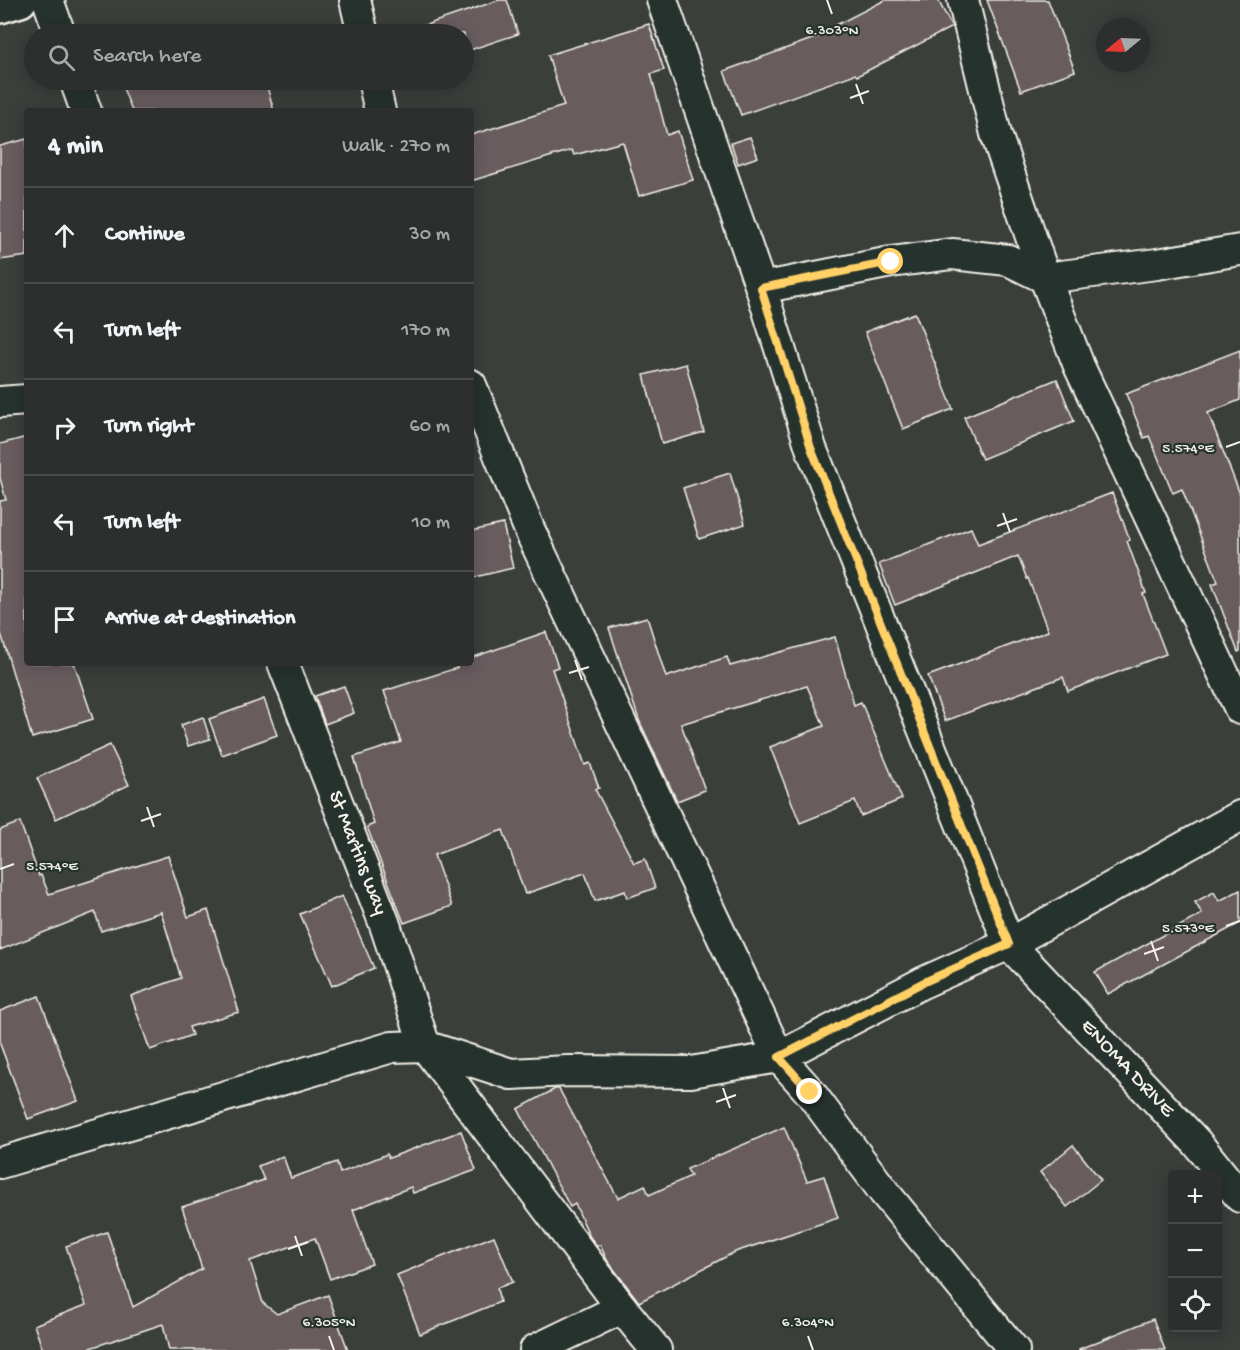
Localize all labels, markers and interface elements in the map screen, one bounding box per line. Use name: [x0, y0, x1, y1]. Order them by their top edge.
north arrow: [1096, 18, 1150, 72]
text: 6.303°N: [806, 22, 859, 40]
search box: [24, 24, 474, 90]
icon: search: [45, 41, 78, 74]
text: Search here: [93, 44, 201, 70]
text: 4 min: [48, 132, 103, 163]
text: Walk · 270 m: [342, 136, 450, 159]
icon: ahead: [48, 219, 81, 252]
text: Continue: [105, 222, 185, 248]
text: 30 m: [409, 224, 450, 247]
route start: [877, 248, 903, 274]
icon: left: [48, 315, 81, 348]
text: Turn left: [105, 318, 179, 344]
text: 170 m: [401, 320, 450, 343]
icon: right: [48, 411, 81, 444]
text: Turn right: [105, 414, 193, 440]
text: 60 m: [410, 416, 450, 439]
text: 5.574°E: [1162, 440, 1214, 458]
icon: left: [48, 507, 81, 540]
text: Turn left: [105, 510, 179, 536]
text: 10 m: [412, 512, 450, 535]
icon: arrive: [48, 603, 81, 636]
text: Arrive at destination: [105, 606, 295, 632]
street label: St Martins way: [322, 787, 393, 919]
text: 5.574°E: [26, 858, 78, 876]
text: 5.573°E: [1162, 920, 1215, 938]
street label: ENOMA DRIVE: [1075, 1014, 1180, 1124]
route end: [796, 1078, 822, 1104]
map controls: [1168, 1170, 1222, 1332]
button: +: [1168, 1170, 1222, 1224]
button: −: [1168, 1224, 1222, 1278]
button: locate: [1168, 1278, 1222, 1332]
text: 6.305°N: [302, 1314, 356, 1332]
text: 6.304°N: [782, 1314, 834, 1332]

